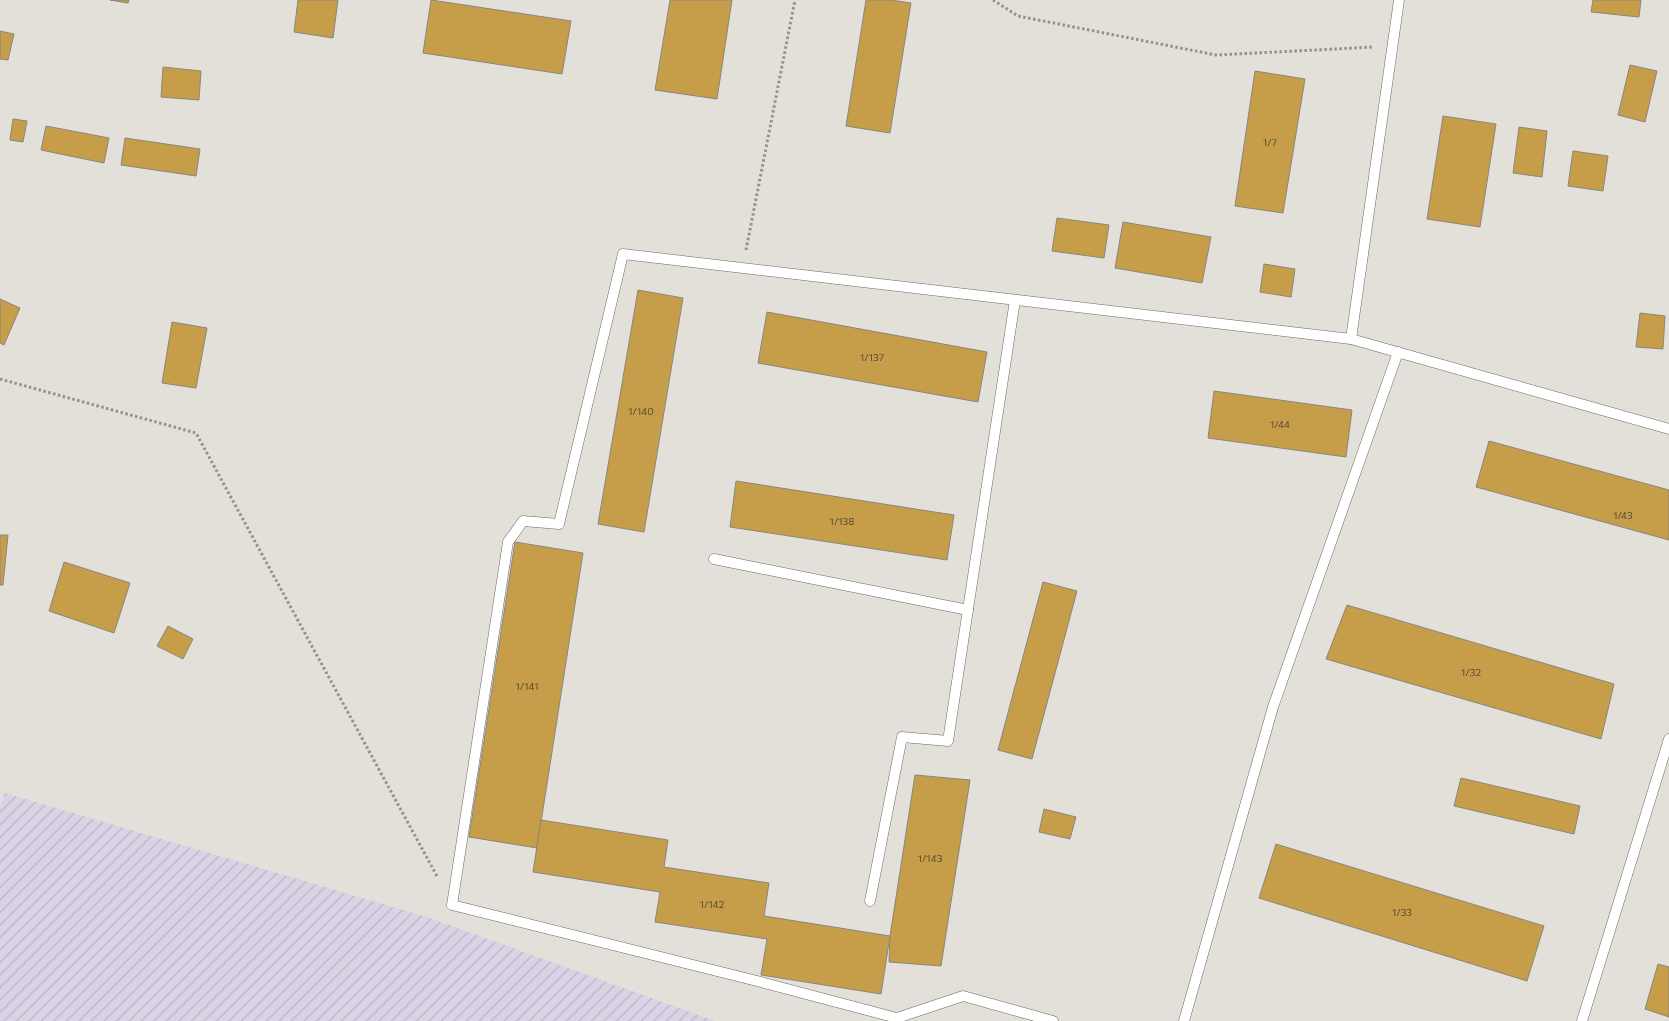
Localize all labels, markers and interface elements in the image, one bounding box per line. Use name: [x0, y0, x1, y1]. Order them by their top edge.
house number: 1/7: [1263, 136, 1277, 148]
house number: 1/137: [860, 351, 884, 363]
house number: 1/140: [628, 405, 654, 417]
house number: 1/44: [1270, 418, 1290, 430]
house number: 1/43: [1613, 509, 1633, 521]
house number: 1/138: [830, 515, 854, 527]
house number: 1/32: [1461, 666, 1481, 678]
house number: 1/141: [516, 680, 538, 692]
house number: 1/143: [918, 852, 943, 864]
house number: 1/142: [700, 898, 725, 910]
house number: 1/33: [1392, 906, 1412, 918]

